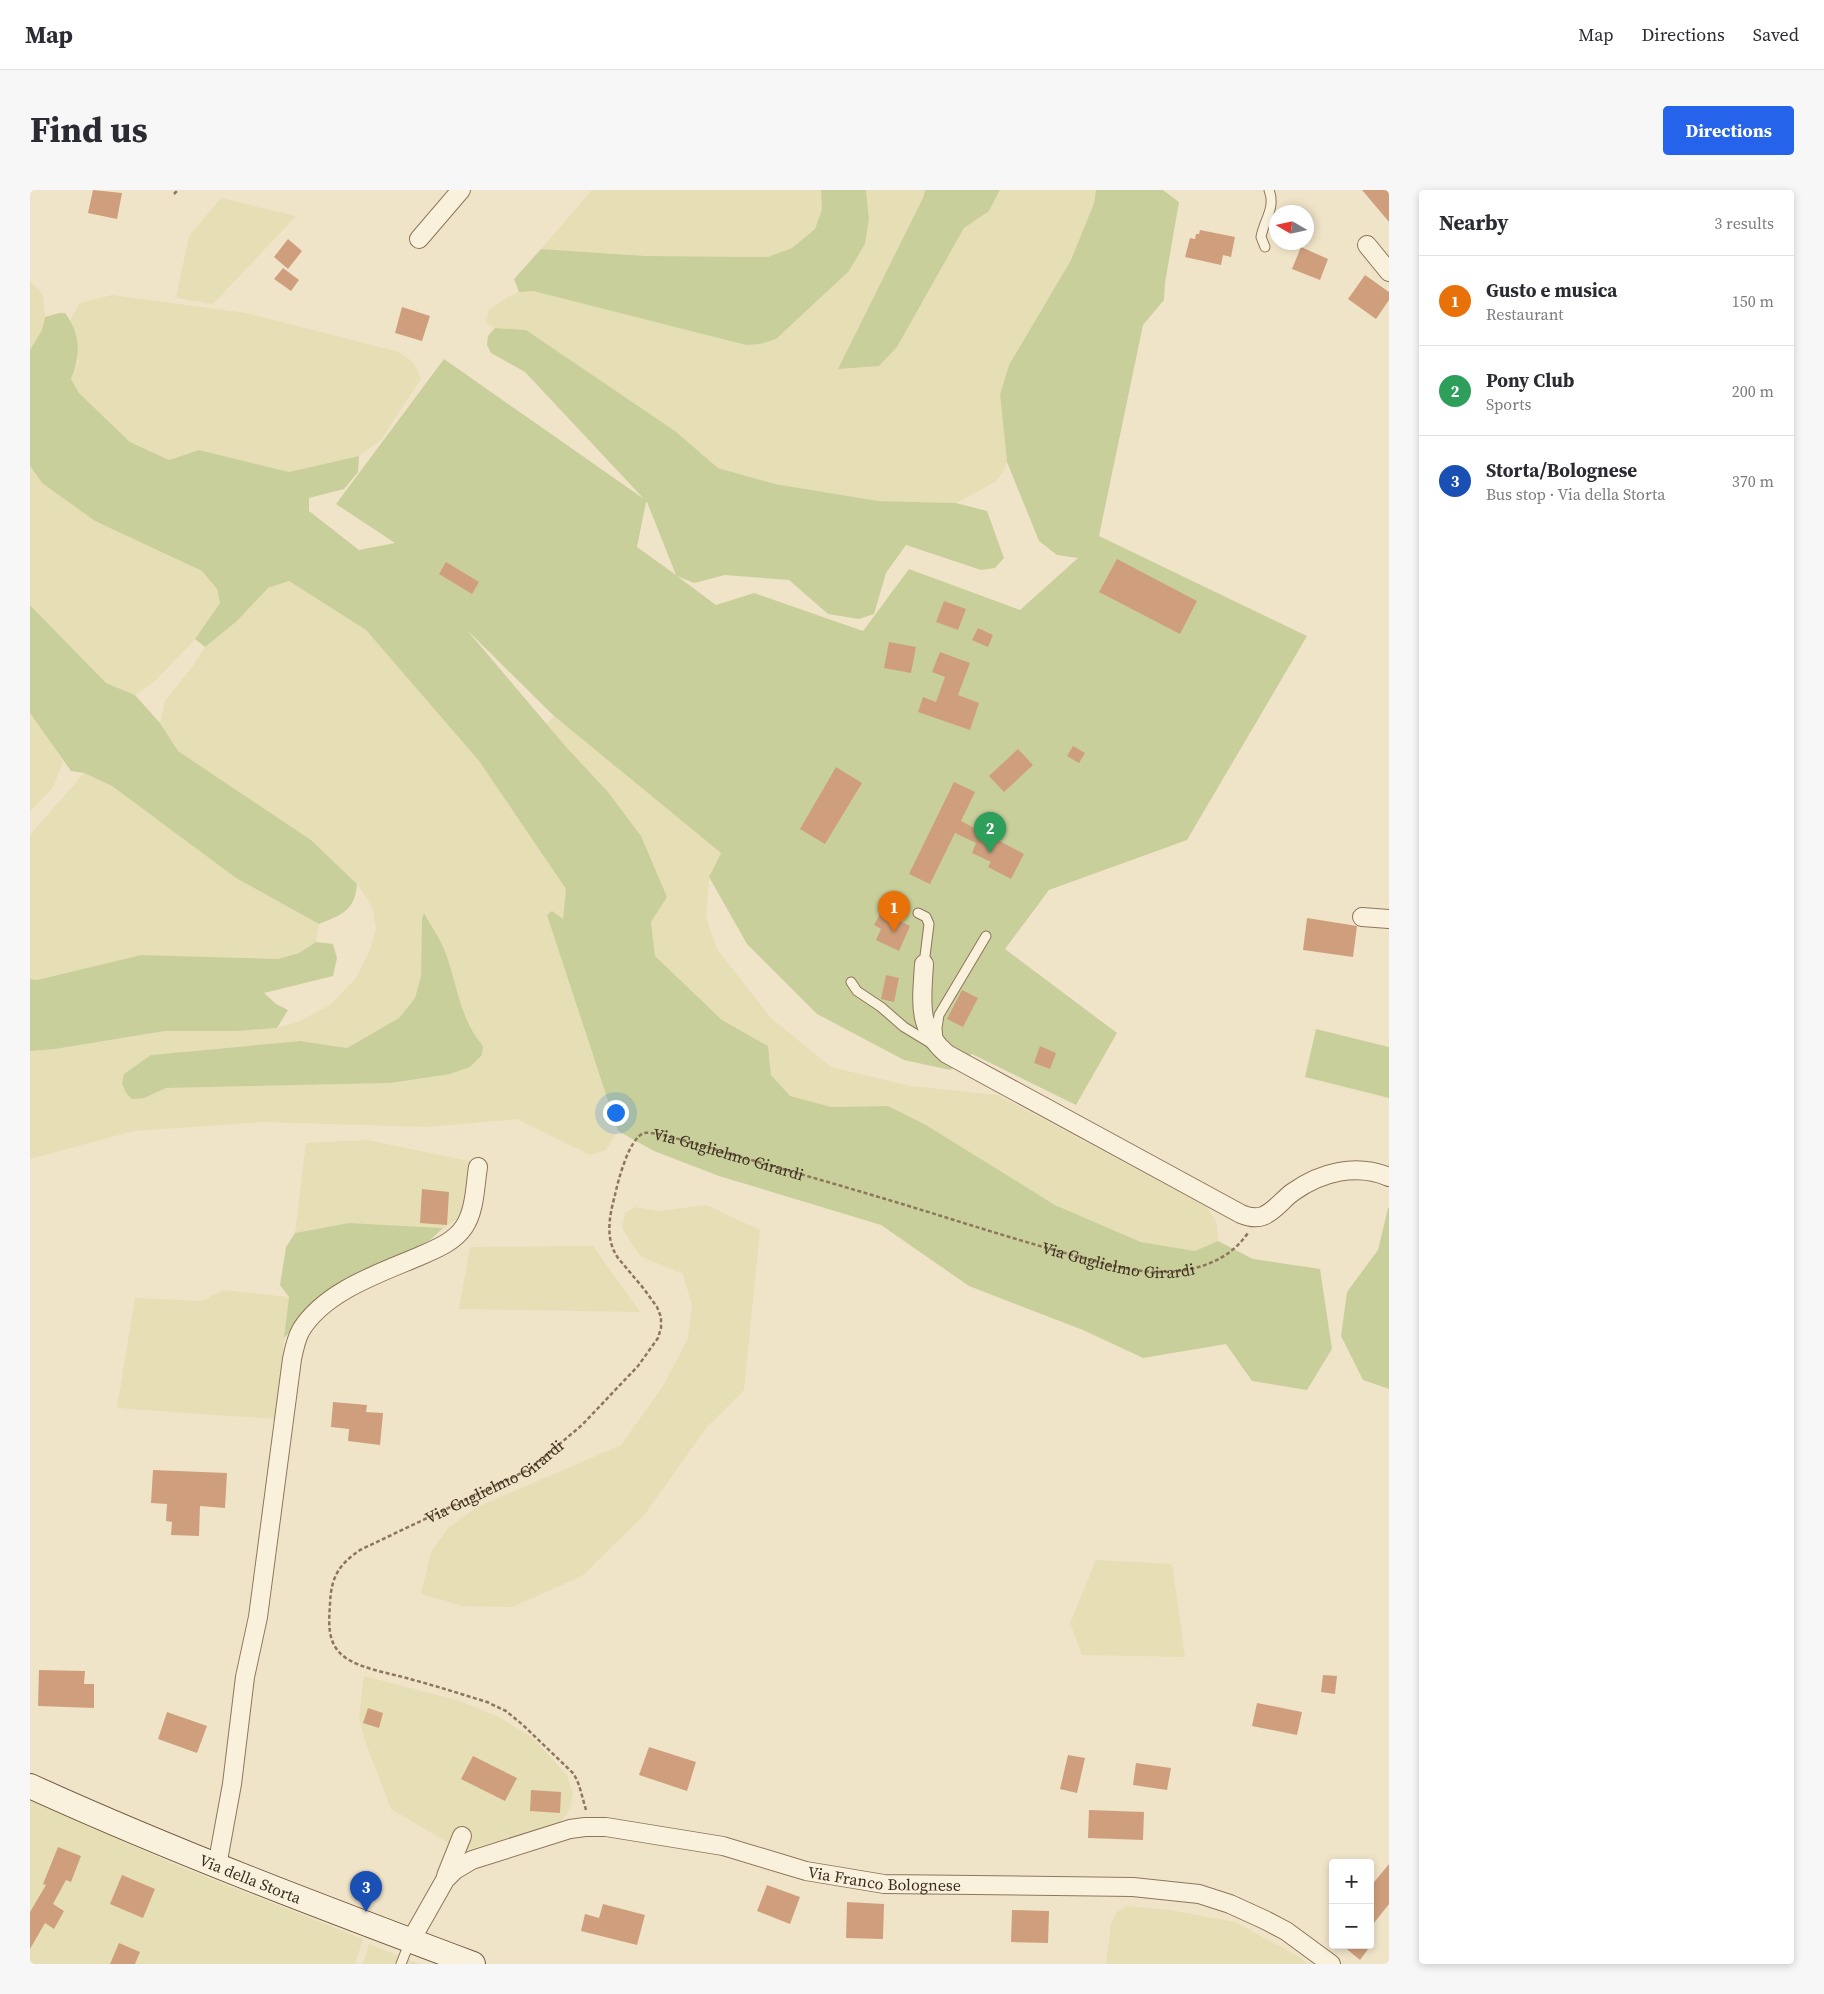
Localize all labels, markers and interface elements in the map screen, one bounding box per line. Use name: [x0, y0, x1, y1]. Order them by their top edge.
text: Map: [25, 18, 73, 51]
text: Map: [1578, 22, 1614, 47]
text: Directions: [1642, 22, 1725, 47]
text: Saved: [1753, 22, 1799, 47]
text: Find us: [30, 106, 148, 154]
button: Directions: [1663, 106, 1794, 155]
north arrow: [1269, 205, 1314, 250]
text: Nearby: [1439, 208, 1509, 237]
text: 3 results: [1714, 212, 1774, 234]
text: Gusto e musica: [1486, 277, 1617, 303]
text: 1: [1451, 290, 1459, 312]
text: 150 m: [1732, 290, 1774, 312]
text: Restaurant: [1486, 303, 1564, 325]
text: Pony Club: [1486, 367, 1574, 393]
text: 2: [1451, 380, 1459, 402]
text: 200 m: [1732, 380, 1774, 402]
text: Sports: [1486, 393, 1531, 415]
text: Storta/Bolognese: [1486, 457, 1637, 483]
text: 3: [1451, 470, 1459, 492]
text: 370 m: [1732, 470, 1774, 492]
text: Bus stop · Via della Storta: [1486, 483, 1665, 505]
pin: 2: [974, 812, 1006, 853]
pin: 1: [878, 891, 910, 932]
your location: [603, 1100, 629, 1126]
street label: Via Guglielmo Girardi: [651, 1122, 806, 1186]
street label: Via Guglielmo Girardi: [1039, 1236, 1197, 1283]
street label: Via Guglielmo Girardi: [421, 1434, 568, 1528]
street label: Via della Storta: [196, 1849, 305, 1909]
map controls: [1329, 1859, 1374, 1949]
button: +: [1329, 1859, 1374, 1904]
street label: Via Franco Bolognese: [806, 1860, 961, 1896]
pin: 3: [350, 1871, 382, 1912]
button: −: [1329, 1904, 1374, 1949]

